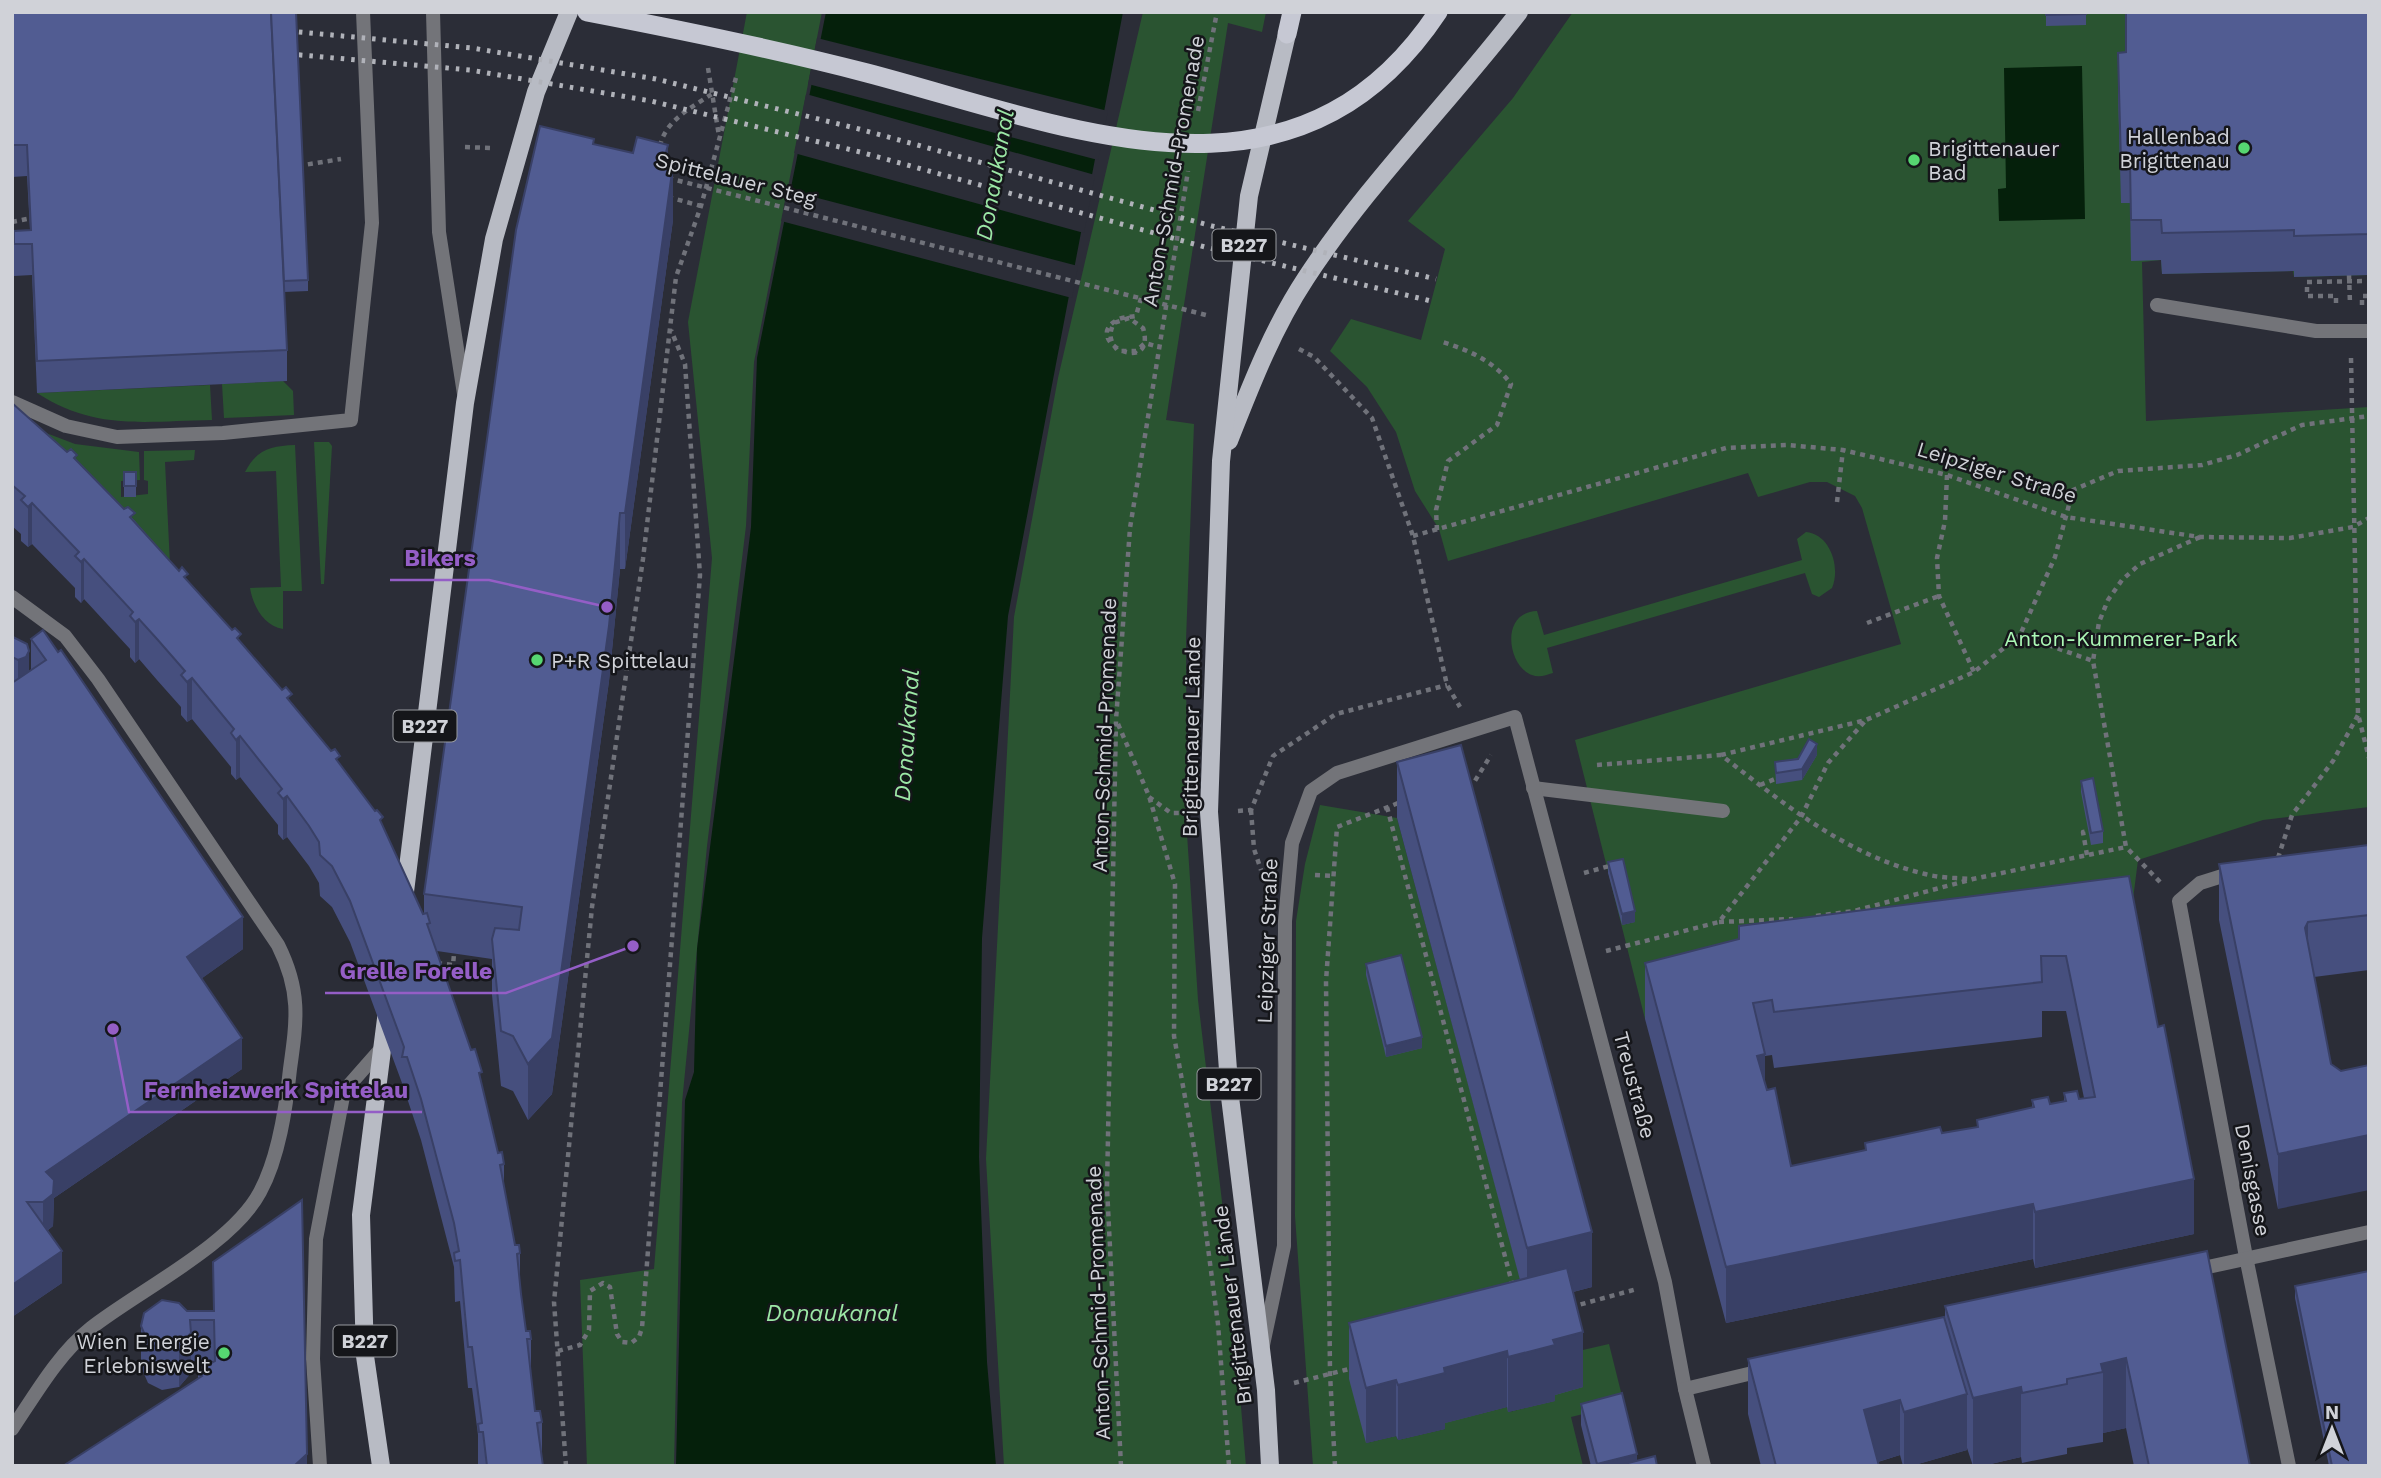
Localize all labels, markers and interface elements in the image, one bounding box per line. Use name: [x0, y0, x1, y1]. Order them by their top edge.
street label: Anton-Schmid-Promenade: [1137, 33, 1209, 309]
water label: Donaukanal: [970, 107, 1020, 243]
place label: Hallenbad Brigittenau: [2119, 124, 2230, 173]
place label: Brigittenauer Bad: [1928, 136, 2060, 185]
marker: Hallenbad Brigittenau: [2236, 140, 2252, 156]
street label: Spittelauer Steg: [653, 147, 820, 211]
marker: Brigittenauer Bad: [1906, 152, 1922, 168]
road number: B227: [1212, 230, 1276, 260]
street label: Leipziger Straße: [1914, 436, 2080, 508]
callout: Bikers: [390, 536, 489, 580]
text: Bikers: [404, 545, 476, 572]
street label: Anton-Schmid-Promenade: [1087, 597, 1121, 873]
park label: Anton-Kummerer-Park: [2004, 626, 2238, 651]
street label: Brigittenauer Lände: [1177, 636, 1205, 838]
place label: P+R Spittelau: [551, 648, 689, 673]
marker: P+R Spittelau: [529, 652, 545, 668]
water label: Donaukanal: [889, 668, 925, 802]
road number: B227: [394, 710, 457, 741]
street label: Leipziger Straße: [1252, 858, 1282, 1024]
callout: Grelle Forelle: [325, 949, 506, 993]
text: Grelle Forelle: [340, 958, 492, 985]
street label: Treustraße: [1609, 1029, 1661, 1141]
callout: Fernheizwerk Spittelau: [129, 1068, 422, 1112]
road number: B227: [1198, 1068, 1260, 1100]
text: Fernheizwerk Spittelau: [144, 1077, 408, 1104]
street label: Denisgasse: [2230, 1122, 2276, 1238]
street label: Anton-Schmid-Promenade: [1081, 1165, 1115, 1441]
street label: Brigittenauer Lände: [1207, 1204, 1257, 1406]
water label: Donaukanal: [766, 1300, 898, 1327]
road number: B227: [334, 1326, 396, 1357]
place label: Wien Energie Erlebniswelt: [77, 1329, 210, 1378]
marker: Wien Energie Erlebniswelt: [216, 1345, 232, 1361]
north arrow: [2297, 1394, 2367, 1464]
text: N: [2325, 1401, 2339, 1424]

